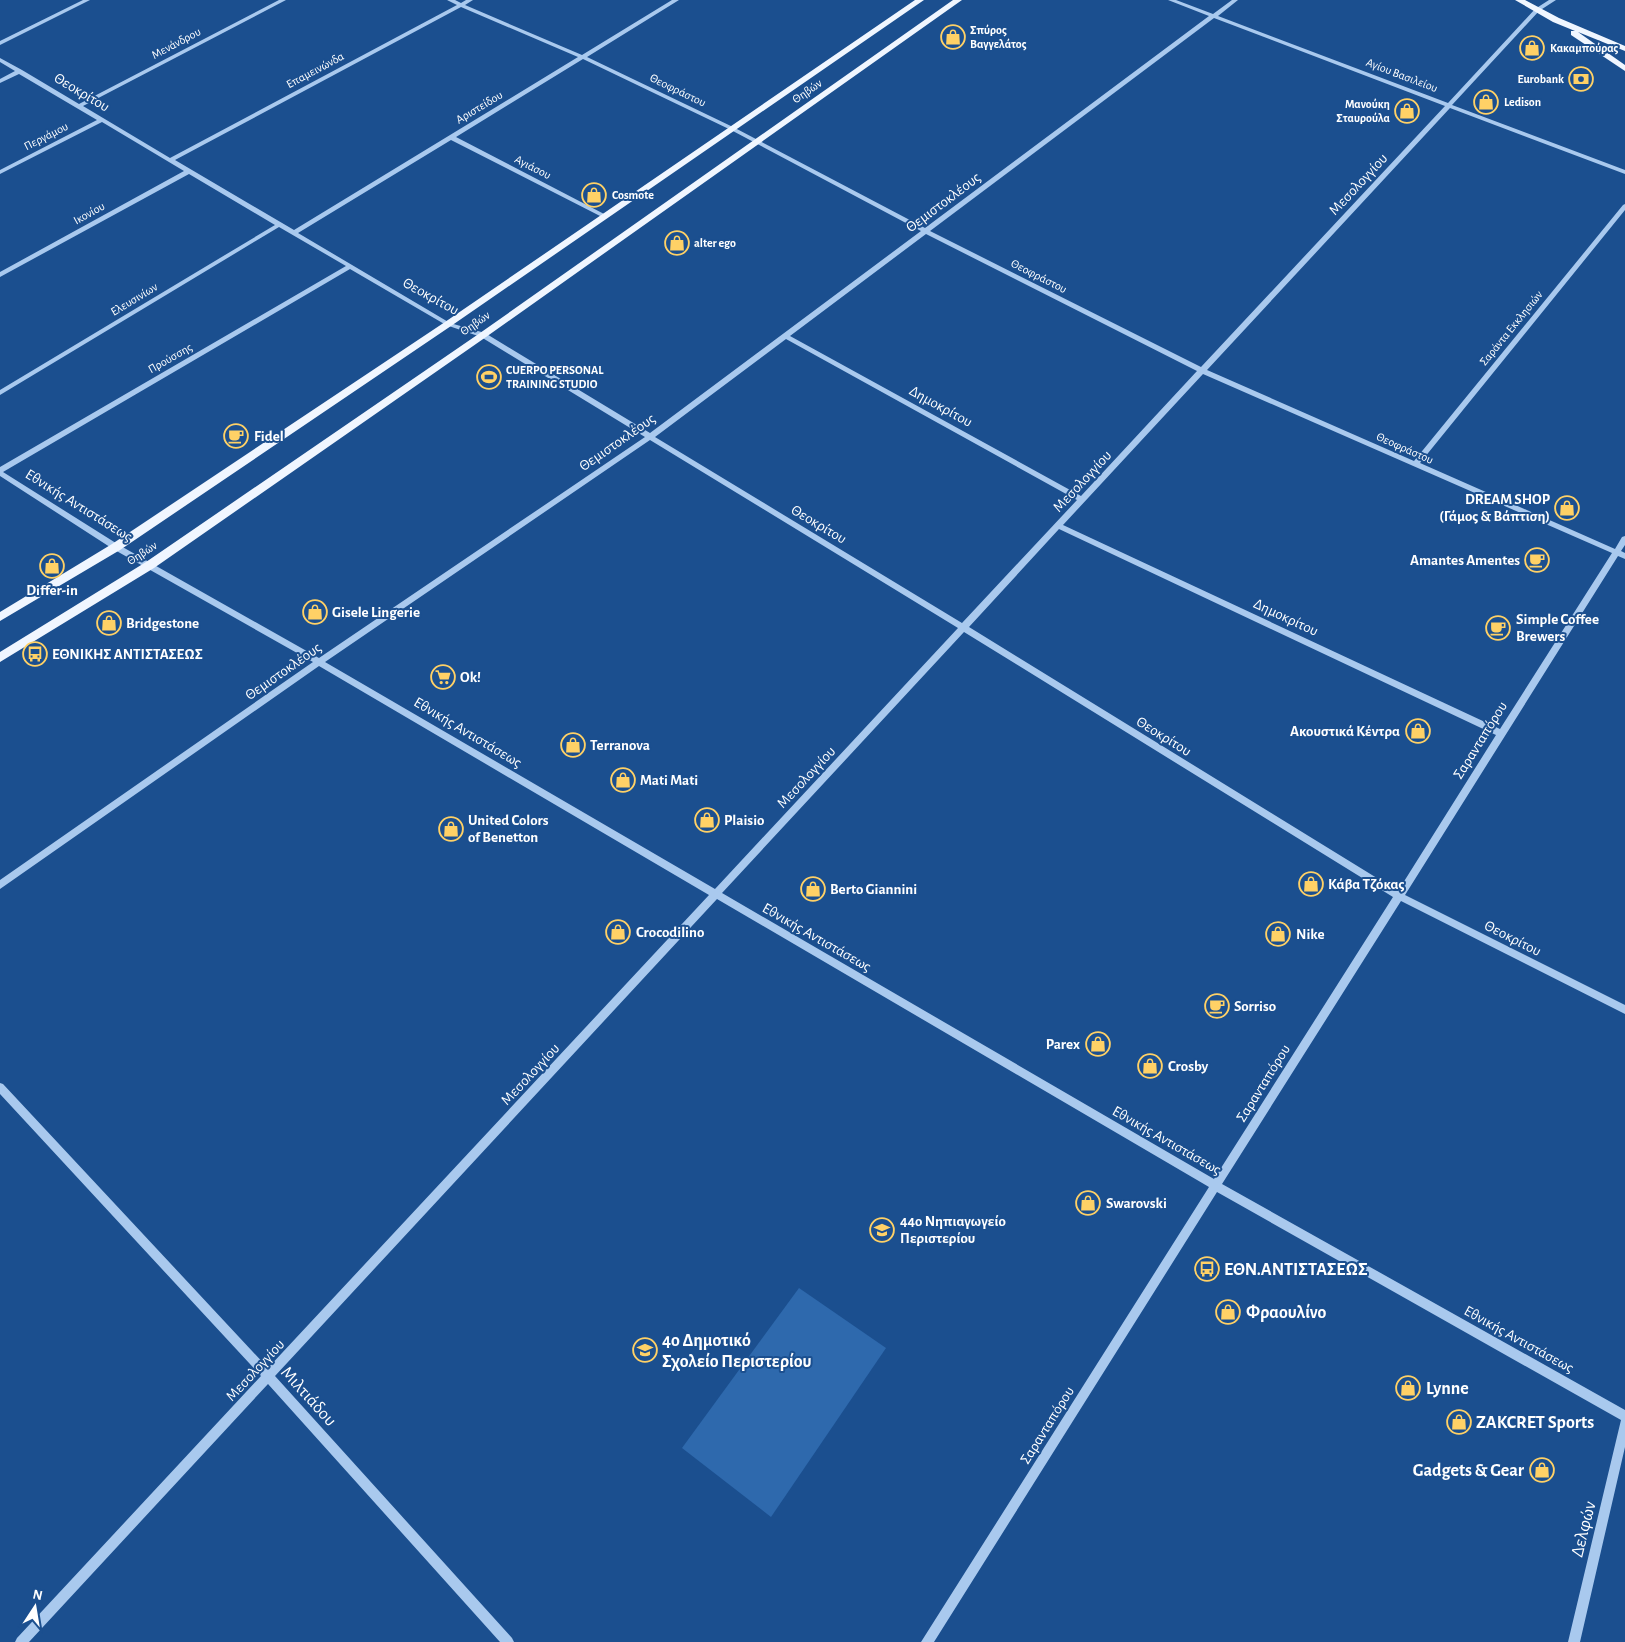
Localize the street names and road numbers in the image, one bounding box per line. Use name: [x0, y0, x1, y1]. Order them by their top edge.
street label: Μενάνδρου: [149, 25, 203, 61]
street label: Επαμεινώνδα: [284, 50, 346, 90]
street label: Αγίου Βασιλείου: [1365, 56, 1439, 94]
street label: Θεοκρίτου: [52, 70, 112, 115]
street label: Θεοφράστου: [648, 71, 708, 109]
street label: Θηβών: [790, 77, 824, 105]
street label: Αριστείδου: [454, 88, 505, 126]
street label: Περγάμου: [22, 120, 70, 152]
street label: Μεσολογγίου: [1326, 151, 1390, 218]
street label: Αγιάσου: [513, 153, 553, 181]
street label: Θεμιστοκλέους: [903, 170, 983, 235]
street label: Ικονίου: [71, 200, 107, 226]
street label: Θεοφράστου: [1009, 257, 1069, 295]
street label: Θεοκρίτου: [400, 275, 461, 318]
street label: Ελευσινίων: [109, 280, 159, 318]
street label: Σαράντα Εκκλησιών: [1477, 288, 1545, 368]
street label: Θηβών: [458, 309, 492, 337]
street label: Προύσσης: [146, 341, 195, 376]
street label: Δημοκρίτου: [907, 383, 975, 430]
street label: Θεμιστοκλέους: [577, 411, 658, 474]
street label: Θεοφράστου: [1375, 430, 1435, 466]
street label: Μεσολογγίου: [1050, 448, 1114, 515]
street label: Εθνικής Αντιστάσεως: [23, 467, 135, 544]
street label: Θεοκρίτου: [789, 502, 849, 547]
street label: Θηβών: [125, 539, 159, 567]
street label: Δημοκρίτου: [1251, 596, 1320, 639]
street label: Θεμιστοκλέους: [243, 640, 324, 703]
street label: Εθνικής Αντιστάσεως: [411, 694, 524, 771]
street label: Σαρανταπόρου: [1451, 699, 1510, 782]
street label: Θεοκρίτου: [1134, 714, 1194, 759]
street label: Μεσολογγίου: [774, 744, 838, 811]
street label: Εθνικής Αντιστάσεως: [760, 900, 874, 975]
street label: Θεοκρίτου: [1482, 918, 1544, 959]
street label: Μεσολογγίου: [498, 1041, 562, 1108]
street label: Σαρανταπόρου: [1234, 1042, 1293, 1125]
street label: Εθνικής Αντιστάσεως: [1110, 1103, 1224, 1178]
street label: Εθνικής Αντιστάσεως: [1461, 1303, 1576, 1376]
street label: Μεσολογγίου: [223, 1337, 287, 1404]
street label: Μιλτιάδου: [277, 1363, 340, 1430]
street label: Σαρανταπόρου: [1018, 1384, 1077, 1467]
street label: Δελφών: [1568, 1499, 1600, 1559]

